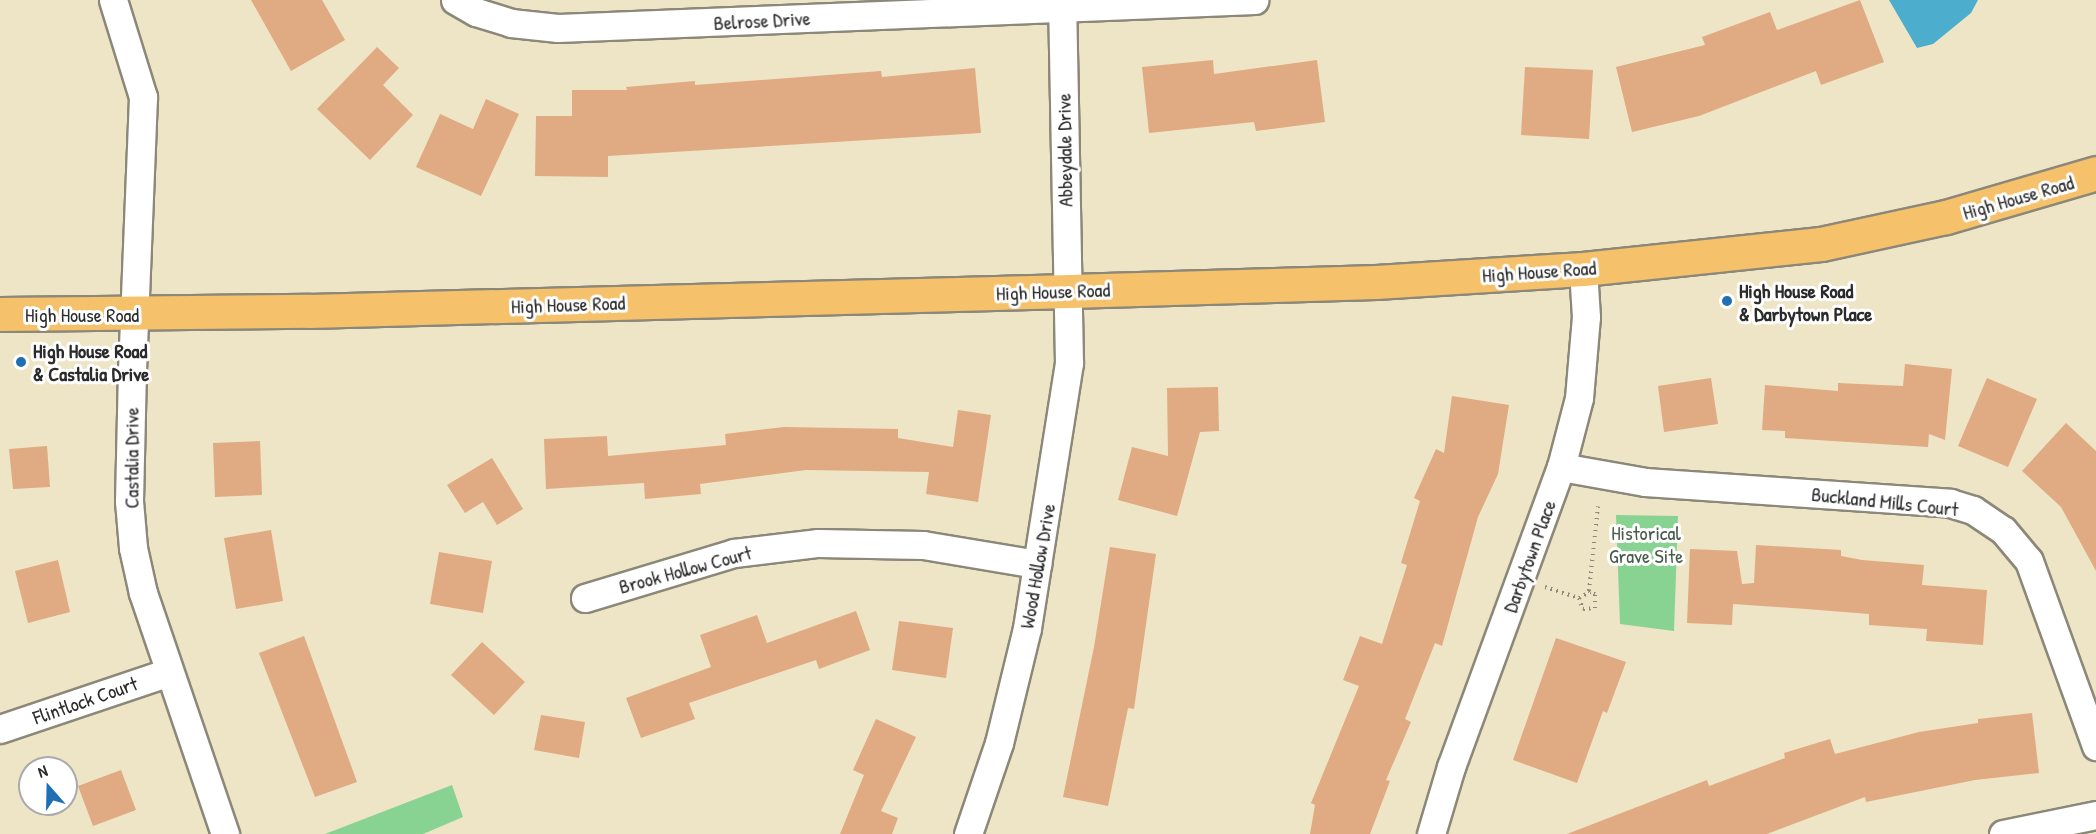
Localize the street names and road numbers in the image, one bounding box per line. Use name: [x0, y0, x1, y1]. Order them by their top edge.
street label: Belrose Drive: [713, 5, 811, 35]
street label: Abbeydale Drive: [1051, 93, 1077, 207]
street label: High House Road: [1960, 170, 2076, 224]
street label: High House Road: [1481, 255, 1597, 287]
street label: High House Road: [996, 277, 1110, 305]
street label: High House Road: [511, 290, 625, 318]
street label: High House Road: [25, 302, 139, 326]
street label: Castalia Drive: [119, 407, 143, 509]
street label: Buckland Mills Court: [1810, 481, 1960, 521]
street label: Darbytown Place: [1498, 496, 1560, 616]
street label: Wood Hollow Drive: [1014, 502, 1060, 630]
street label: Brook Hollow Court: [616, 540, 754, 598]
street label: Flintlock Court: [30, 671, 140, 729]

